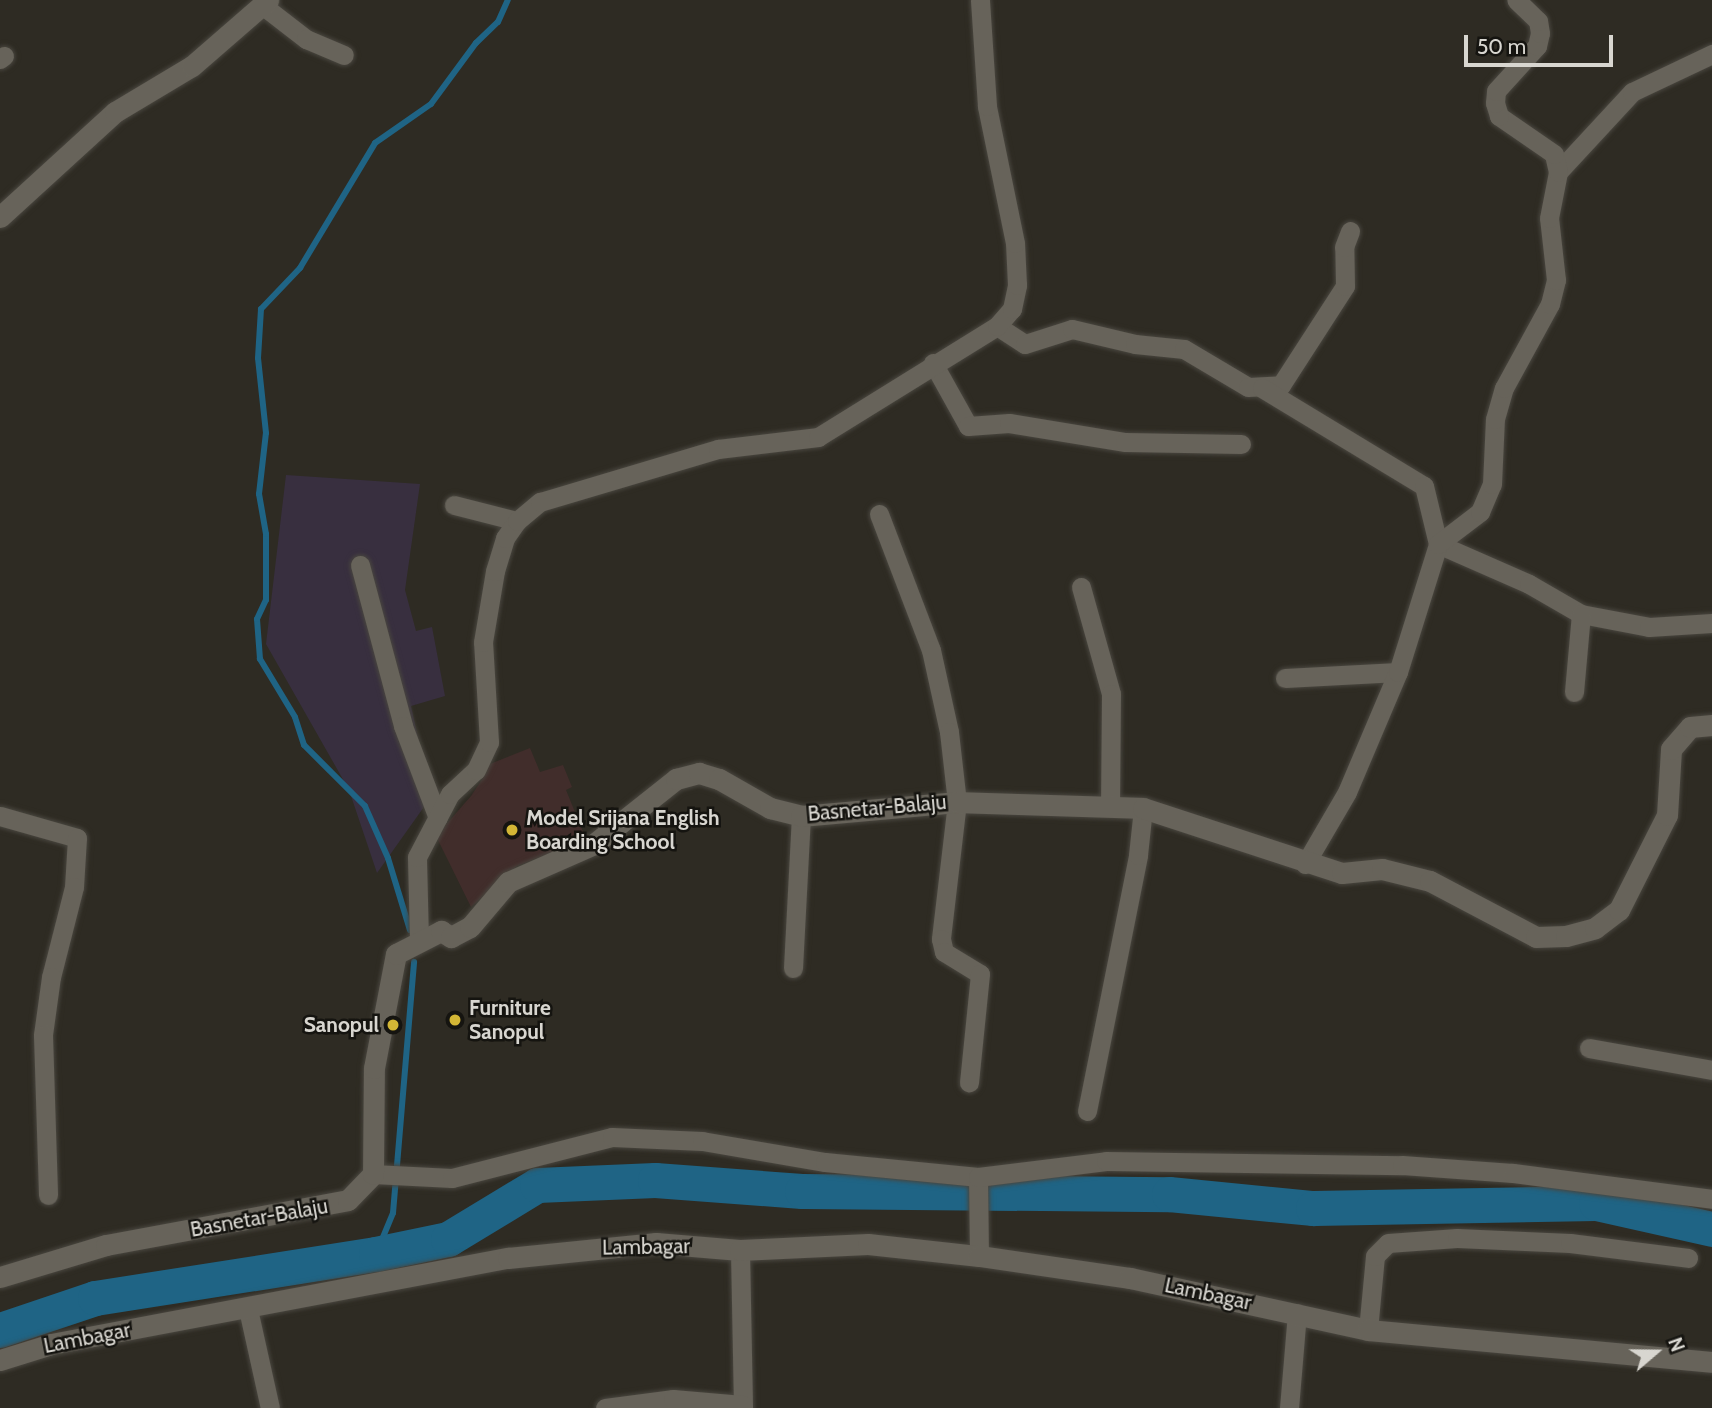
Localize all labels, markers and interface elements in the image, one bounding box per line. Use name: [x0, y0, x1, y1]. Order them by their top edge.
scale bar: [1467, 21, 1616, 65]
text: 50 m: [1477, 34, 1526, 59]
street label: Basnetar-Balaju: [807, 789, 947, 827]
place label: Model Srijana English Boarding School: [526, 805, 719, 855]
marker: Model Srijana English Boarding School: [504, 822, 520, 838]
place label: Furniture Sanopul: [469, 995, 551, 1045]
place label: Sanopul: [304, 1012, 379, 1038]
marker: Furniture Sanopul: [447, 1012, 463, 1028]
marker: Sanopul: [385, 1017, 401, 1033]
street label: Basnetar-Balaju: [188, 1194, 330, 1242]
street label: Lambagar: [602, 1234, 690, 1260]
street label: Lambagar: [1162, 1273, 1254, 1315]
street label: Lambagar: [41, 1317, 133, 1359]
north arrow: [1621, 1317, 1691, 1387]
text: N: [1663, 1334, 1689, 1355]

